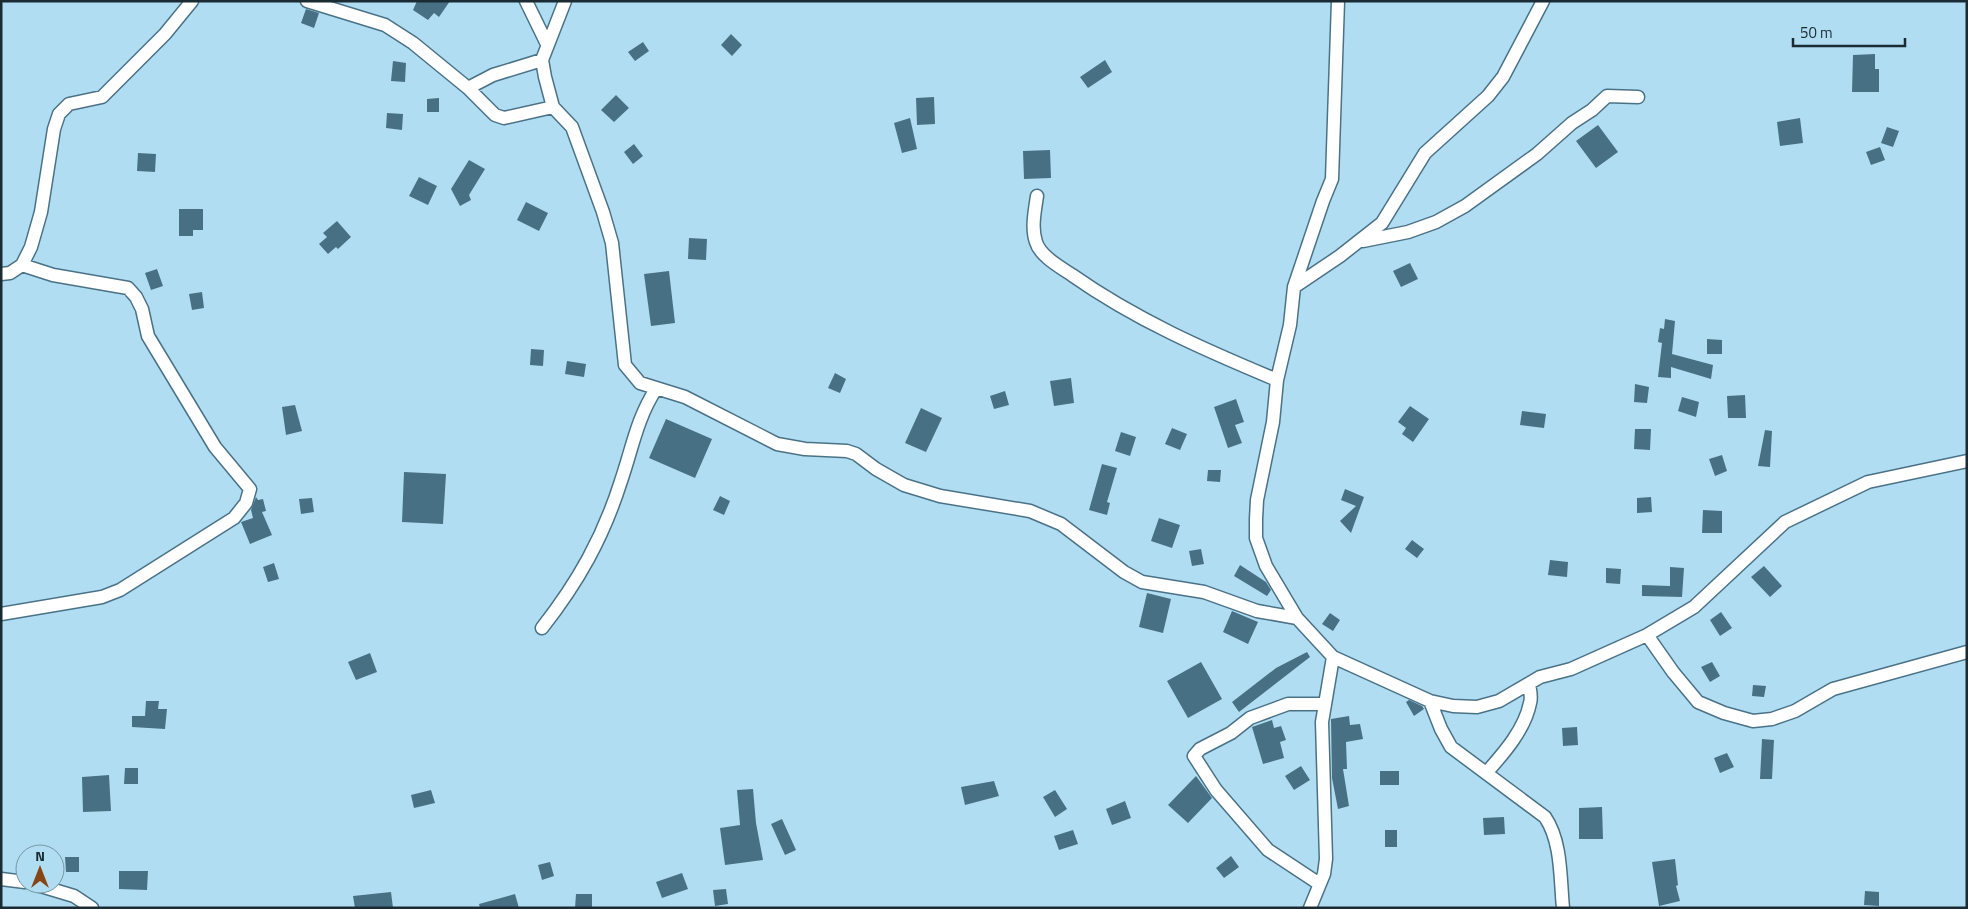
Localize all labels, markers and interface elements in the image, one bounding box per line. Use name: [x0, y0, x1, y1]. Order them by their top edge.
scale bar: [1793, 15, 1906, 47]
text: 50 m: [1800, 21, 1833, 44]
north arrow: [15, 844, 65, 894]
text: N: [35, 845, 45, 866]

